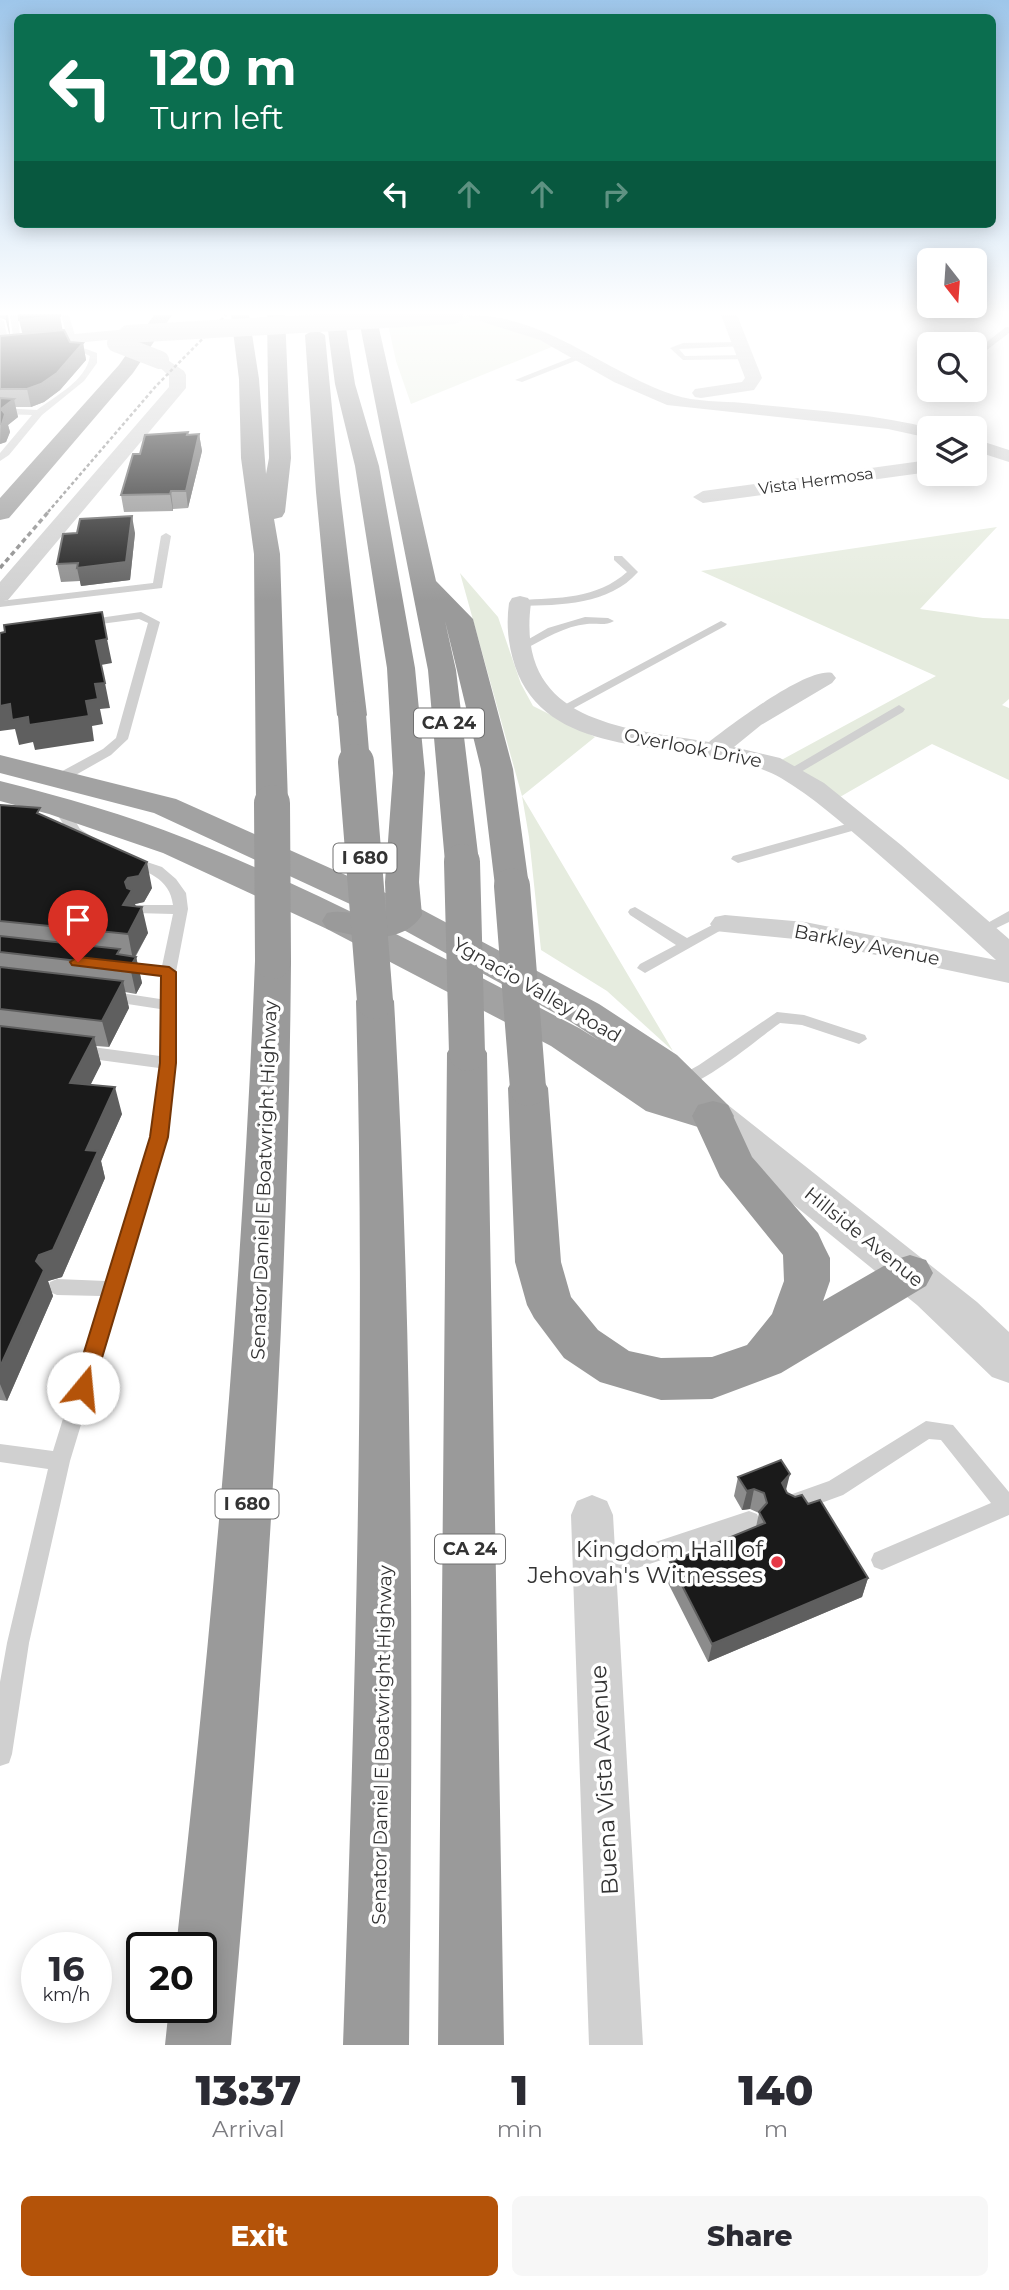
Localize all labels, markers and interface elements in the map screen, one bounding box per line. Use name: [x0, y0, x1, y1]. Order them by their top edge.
text: 120 m: [150, 38, 297, 97]
icon: left: [35, 42, 126, 133]
text: Turn left: [150, 98, 284, 137]
icon: left: [377, 175, 415, 213]
icon: ahead: [450, 175, 488, 213]
icon: ahead: [523, 175, 561, 213]
icon: right: [596, 175, 634, 213]
north arrow: [917, 248, 987, 318]
map controls: [917, 248, 987, 486]
button: search: [917, 332, 987, 402]
button: layers: [917, 416, 987, 486]
street label: Vista Hermosa: [757, 464, 875, 498]
road number: CA 24: [414, 708, 484, 738]
street label: Overlook Drive: [622, 723, 764, 773]
road number: I 680: [334, 844, 396, 872]
pin: [48, 890, 108, 962]
icon: arrive: [59, 901, 97, 939]
street label: Barkley Avenue: [792, 920, 942, 970]
street label: Ygnacio Valley Road: [449, 932, 625, 1048]
street label: Senator Daniel E Boatwright Highway: [246, 999, 282, 1360]
street label: Hillside Avenue: [800, 1182, 928, 1292]
position arrow: [46, 1351, 120, 1425]
road number: I 680: [216, 1490, 278, 1518]
road number: CA 24: [435, 1534, 505, 1564]
place label: Kingdom Hall of Jehovah's Witnesses: [526, 1535, 764, 1589]
marker: Kingdom Hall of Jehovah's Witnesses: [769, 1554, 785, 1570]
street label: Senator Daniel E Boatwright Highway: [367, 1564, 397, 1925]
street label: Buena Vista Avenue: [584, 1664, 624, 1896]
speed limit sign: 20: [126, 1932, 217, 2023]
text: 16: [48, 1947, 85, 1990]
text: km/h: [42, 1984, 91, 2006]
text: 13:37: [195, 2064, 301, 2116]
text: 1: [511, 2064, 528, 2116]
text: 140: [738, 2064, 814, 2116]
text: Arrival: [212, 2115, 285, 2143]
text: min: [497, 2115, 543, 2143]
text: m: [764, 2115, 788, 2143]
button: Exit: [21, 2196, 498, 2276]
button: Share: [512, 2196, 988, 2276]

